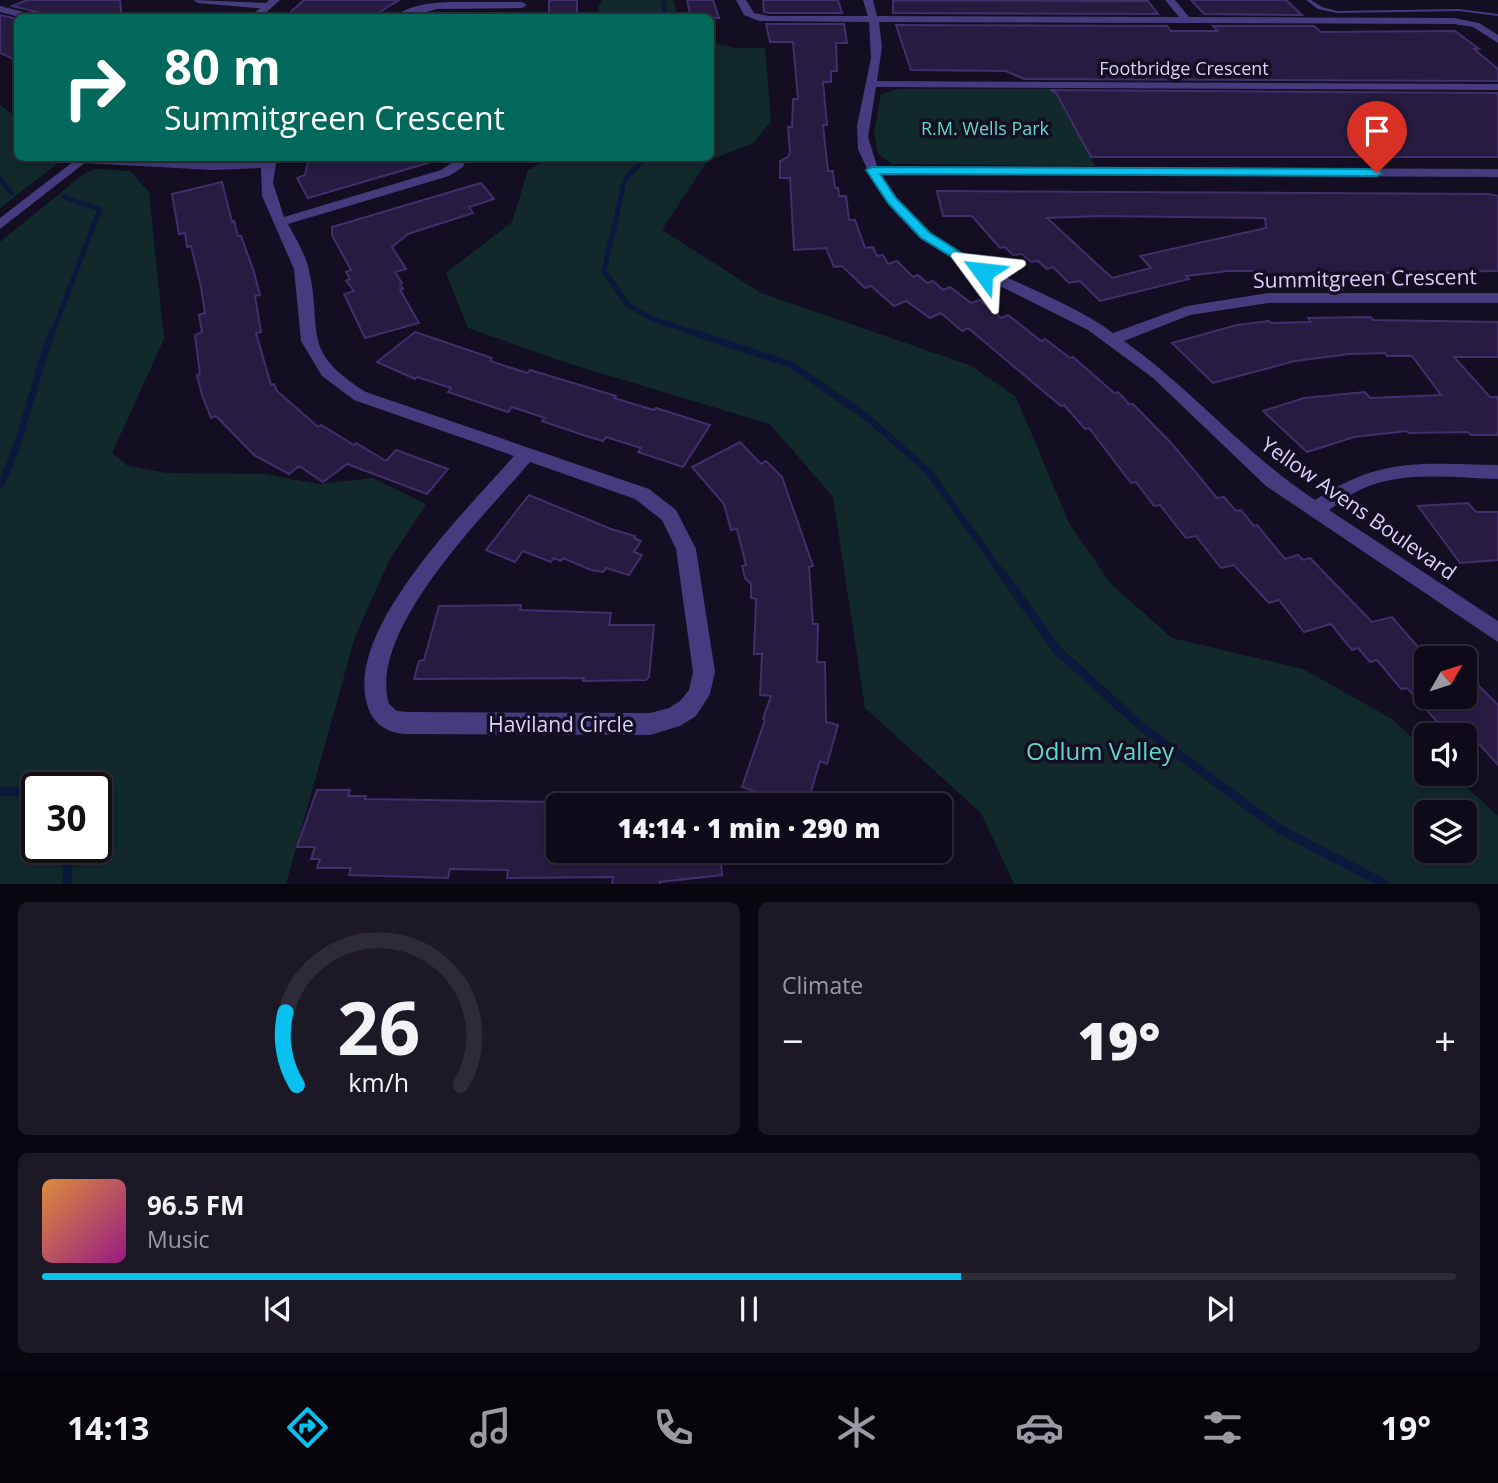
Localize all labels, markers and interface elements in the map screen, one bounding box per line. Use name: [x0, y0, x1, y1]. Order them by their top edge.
text: 80 m: [164, 33, 281, 99]
icon: right: [49, 42, 140, 133]
street label: Footbridge Crescent: [1099, 56, 1269, 80]
text: Summitgreen Crescent: [164, 96, 505, 139]
pin: [1347, 101, 1407, 173]
icon: arrive: [1358, 112, 1396, 150]
park label: R.M. Wells Park: [921, 116, 1050, 140]
position arrow: [946, 235, 1020, 309]
street label: Summitgreen Crescent: [1253, 262, 1477, 294]
street label: Yellow Avens Boulevard: [1256, 430, 1462, 586]
north arrow: [1414, 646, 1477, 709]
map controls: [1414, 646, 1477, 863]
street label: Haviland Circle: [488, 710, 634, 738]
button: sound: [1414, 723, 1477, 786]
park label: Odlum Valley: [1026, 734, 1175, 767]
speed limit sign: 30: [21, 772, 112, 863]
button: layers: [1414, 800, 1477, 863]
text: 14:14 · 1 min · 290 m: [618, 810, 880, 846]
text: Climate: [782, 969, 863, 1001]
text: 26: [337, 977, 421, 1076]
text: 19°: [1078, 1004, 1160, 1075]
text: −: [782, 1014, 804, 1066]
text: +: [1434, 1014, 1456, 1066]
text: km/h: [349, 1064, 409, 1098]
text: 96.5 FM: [147, 1187, 245, 1223]
text: Music: [147, 1223, 210, 1255]
icon: previous: [259, 1290, 297, 1328]
icon: pause: [730, 1290, 768, 1328]
icon: next: [1201, 1290, 1239, 1328]
icon: directions: [283, 1403, 332, 1452]
icon: music: [466, 1403, 515, 1452]
icon: phone: [649, 1403, 698, 1452]
icon: climate: [832, 1403, 881, 1452]
icon: car: [1015, 1403, 1064, 1452]
icon: filters: [1198, 1403, 1247, 1452]
text: 14:13: [67, 1406, 149, 1449]
text: 19°: [1381, 1406, 1431, 1449]

